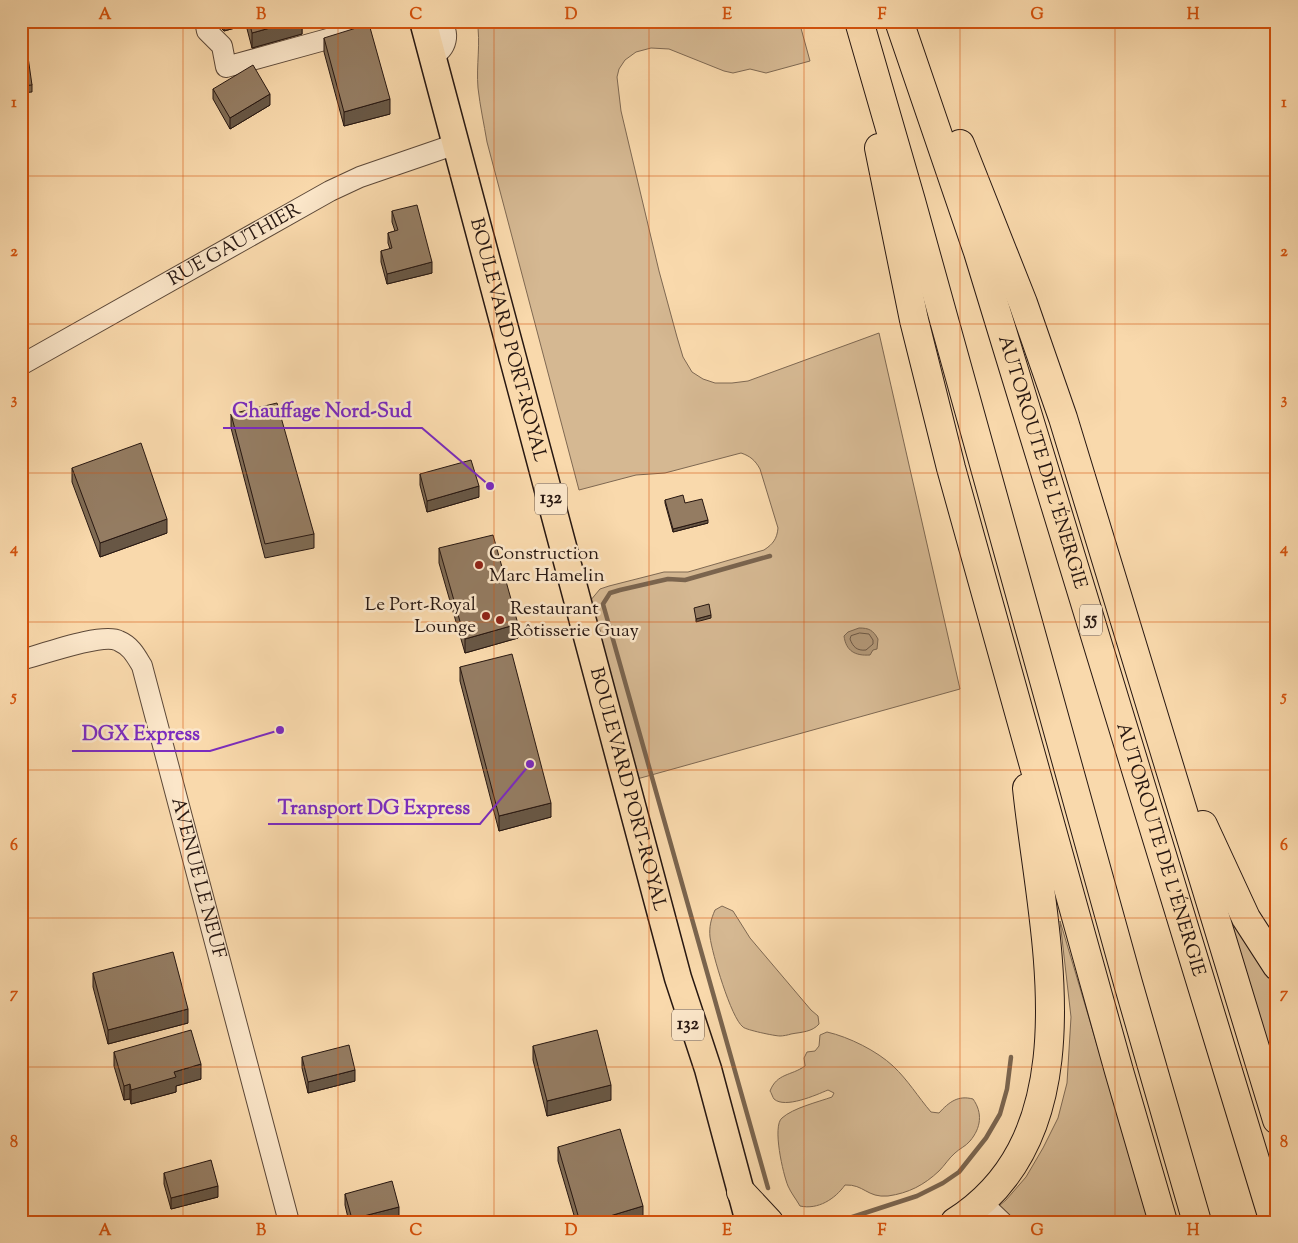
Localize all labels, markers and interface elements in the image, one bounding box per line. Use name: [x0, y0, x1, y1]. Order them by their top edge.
text: A: [99, 4, 112, 27]
text: B: [256, 4, 266, 27]
text: C: [410, 4, 423, 27]
text: D: [565, 4, 578, 27]
text: E: [722, 4, 732, 27]
text: F: [878, 4, 887, 27]
text: G: [1030, 4, 1044, 27]
text: H: [1187, 4, 1200, 27]
text: 1: [11, 92, 17, 115]
text: 1: [1281, 92, 1287, 115]
street label: RUE GAUTHIER: [163, 196, 306, 293]
street label: BOULEVARD PORT-ROYAL: [463, 215, 553, 465]
text: 2: [10, 241, 18, 264]
text: 2: [1280, 241, 1288, 264]
street label: AUTOROUTE DE L'ÉNERGIE: [991, 332, 1094, 593]
text: 3: [11, 389, 18, 412]
text: 3: [1281, 389, 1288, 412]
callout: Chauffage Nord-Sud: [223, 393, 422, 428]
text: Chauffage Nord-Sud: [232, 398, 412, 427]
road number: 132: [535, 484, 567, 514]
text: 4: [9, 538, 18, 561]
text: 4: [1279, 538, 1288, 561]
place label: Construction Marc Hamelin: [489, 541, 605, 590]
marker: Construction Marc Hamelin: [473, 559, 485, 571]
place label: Le Port-Royal Lounge: [365, 592, 476, 641]
place label: Restaurant Rôtisserie Guay: [510, 596, 639, 645]
road number: 55: [1080, 604, 1102, 636]
marker: Le Port-Royal Lounge: [480, 610, 492, 622]
marker: Restaurant Rôtisserie Guay: [494, 614, 506, 626]
street label: BOULEVARD PORT-ROYAL: [582, 664, 673, 915]
text: 5: [9, 686, 17, 709]
text: 5: [1279, 686, 1287, 709]
callout: DGX Express: [72, 716, 210, 751]
street label: AUTOROUTE DE L'ÉNERGIE: [1109, 719, 1212, 980]
text: DGX Express: [82, 721, 200, 750]
callout: Transport DG Express: [268, 789, 480, 824]
street label: AVENUE LE NEUF: [164, 795, 232, 962]
text: Transport DG Express: [278, 795, 470, 824]
text: 6: [10, 835, 18, 858]
text: 6: [1280, 835, 1288, 858]
text: 7: [10, 983, 19, 1006]
text: 7: [1280, 983, 1289, 1006]
road number: 132: [672, 1010, 704, 1040]
text: 8: [10, 1132, 18, 1155]
text: 8: [1280, 1132, 1288, 1155]
text: A: [99, 1220, 112, 1243]
text: B: [256, 1220, 266, 1243]
text: C: [410, 1220, 423, 1243]
text: D: [565, 1220, 578, 1243]
text: E: [722, 1220, 732, 1243]
text: F: [878, 1220, 887, 1243]
text: G: [1030, 1220, 1044, 1243]
text: H: [1187, 1220, 1200, 1243]

